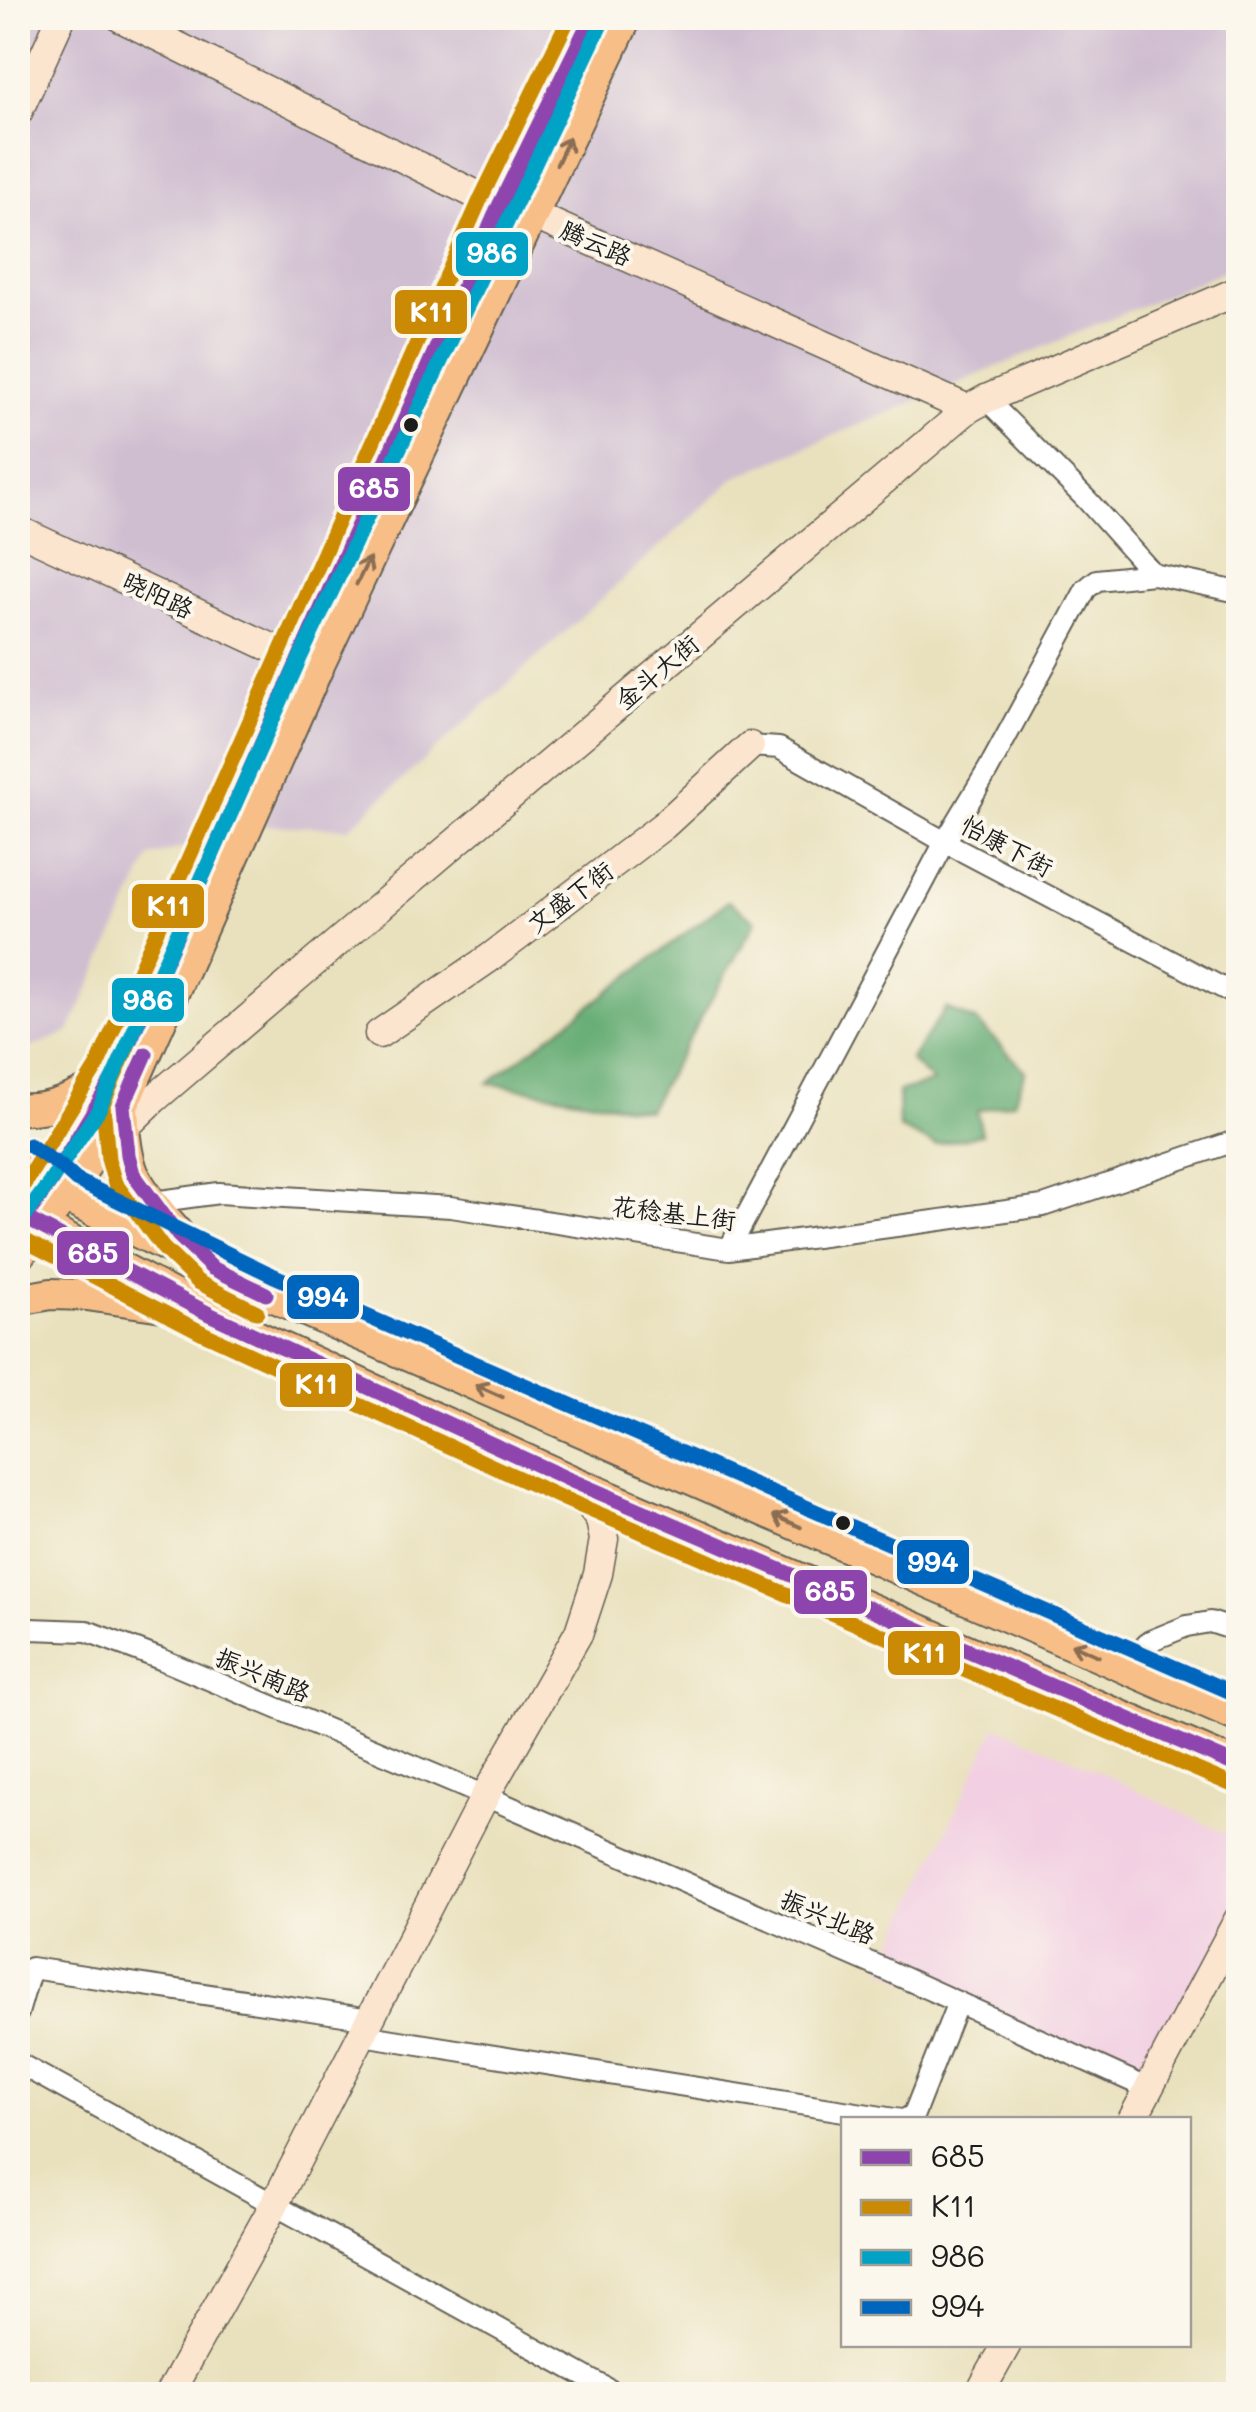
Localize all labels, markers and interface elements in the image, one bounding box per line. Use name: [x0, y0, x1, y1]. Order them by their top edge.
one-way arrow: [555, 137, 574, 167]
street label: 腾云路: [556, 212, 637, 272]
line badge: 986: [454, 230, 530, 278]
text: 986: [466, 234, 518, 270]
line badge: K11: [393, 288, 469, 336]
text: K11: [409, 293, 453, 329]
unlabelled marker: [401, 415, 421, 435]
line badge: 685: [336, 465, 412, 513]
text: 685: [349, 469, 399, 505]
one-way arrow: [355, 556, 374, 586]
street label: 晓阳路: [118, 564, 199, 624]
street label: 金斗大街: [608, 627, 705, 716]
street label: 怡康下街: [956, 808, 1059, 883]
street label: 文盛下街: [520, 853, 619, 939]
line badge: K11: [130, 882, 206, 930]
text: K11: [146, 887, 190, 923]
line badge: 986: [110, 976, 186, 1024]
text: 986: [122, 981, 174, 1017]
street label: 花稔基上街: [610, 1189, 738, 1236]
line badge: 685: [55, 1229, 131, 1277]
text: 685: [68, 1234, 118, 1270]
line badge: 994: [285, 1273, 361, 1321]
text: 994: [297, 1278, 349, 1314]
line badge: K11: [278, 1361, 354, 1409]
text: K11: [294, 1365, 338, 1401]
one-way arrow: [474, 1381, 505, 1399]
one-way arrow: [772, 1511, 803, 1529]
unlabelled marker: [833, 1513, 853, 1533]
line badge: 994: [895, 1538, 971, 1586]
text: 994: [907, 1543, 959, 1579]
line badge: 685: [792, 1568, 869, 1616]
text: 685: [805, 1572, 855, 1608]
line badge: K11: [886, 1629, 962, 1677]
text: K11: [902, 1634, 946, 1670]
street label: 振兴南路: [211, 1640, 316, 1708]
one-way arrow: [1070, 1640, 1101, 1658]
street label: 振兴北路: [776, 1882, 881, 1950]
legend: [841, 2117, 1191, 2347]
text: 685: [931, 2135, 985, 2175]
text: K11: [931, 2185, 976, 2225]
text: 986: [931, 2235, 985, 2275]
text: 994: [931, 2285, 984, 2325]

